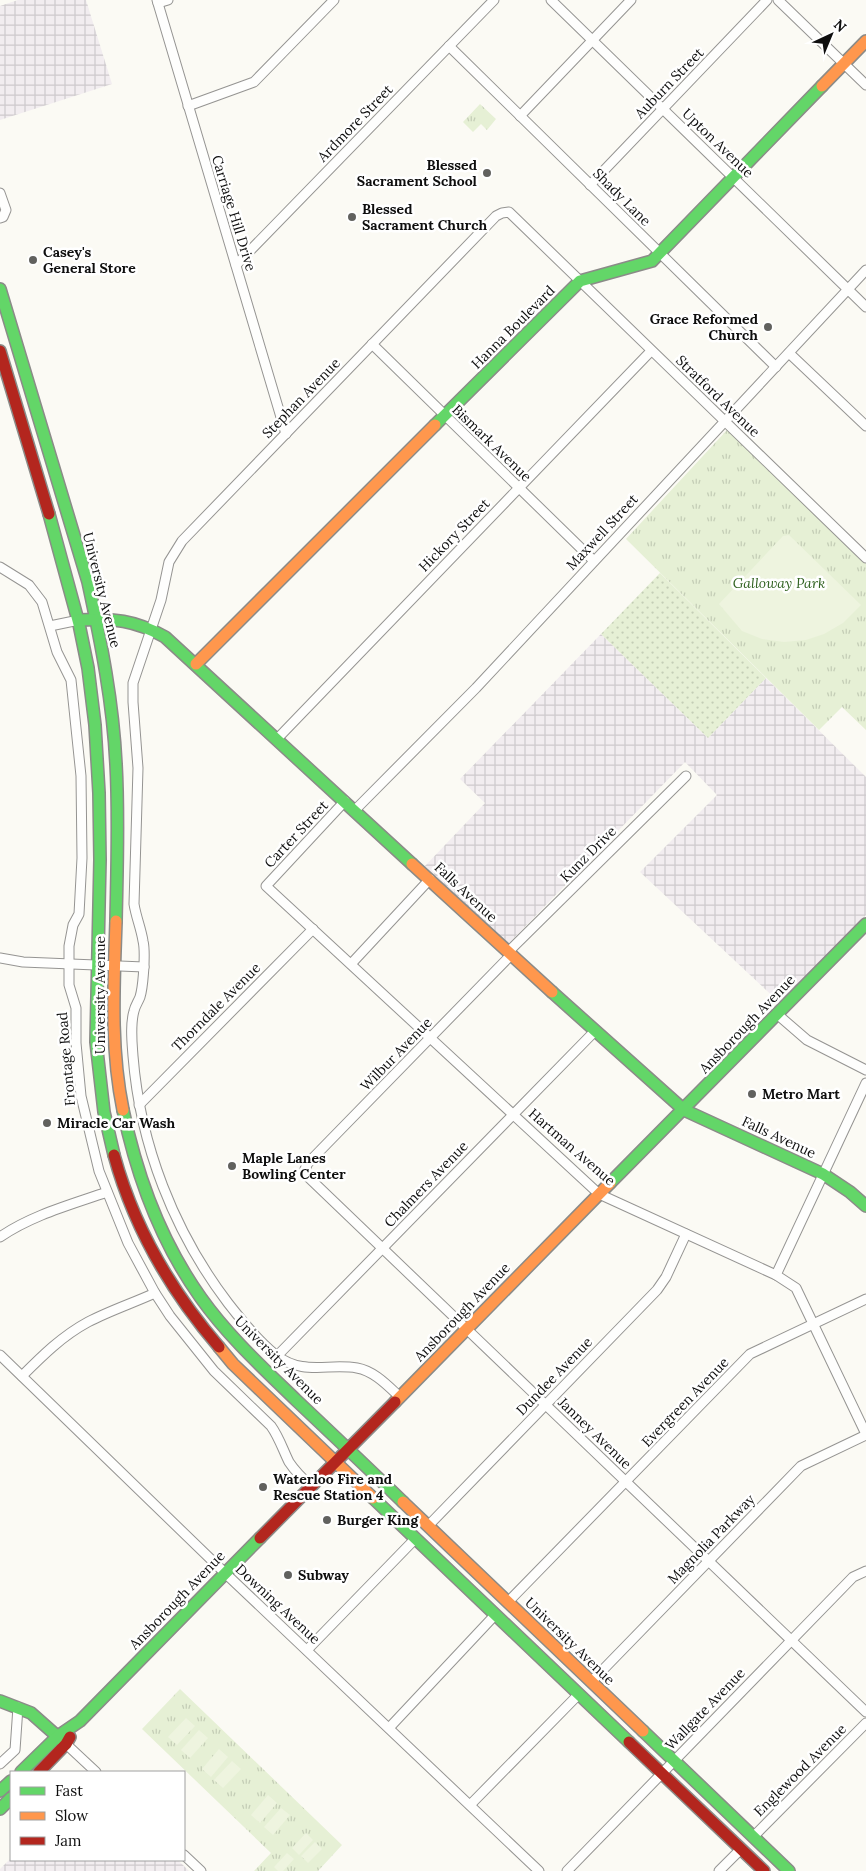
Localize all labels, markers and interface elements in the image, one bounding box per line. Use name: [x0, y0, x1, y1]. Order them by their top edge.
north arrow: [806, 10, 856, 60]
text: N: [830, 15, 850, 36]
street label: Auburn Street: [630, 43, 708, 123]
street label: Ardmore Street: [313, 80, 397, 166]
street label: Upton Avenue: [679, 105, 758, 182]
street label: Carriage Hill Drive: [208, 153, 260, 274]
place label: Blessed Sacrament School: [357, 156, 478, 190]
street label: Shady Lane: [589, 164, 655, 230]
marker: Blessed Sacrament School: [481, 167, 493, 179]
place label: Blessed Sacrament Church: [362, 200, 487, 234]
marker: Blessed Sacrament Church: [346, 211, 358, 223]
place label: Casey's General Store: [43, 243, 136, 277]
marker: Casey's General Store: [27, 254, 39, 266]
street label: Hanna Boulevard: [467, 281, 559, 373]
place label: Grace Reformed Church: [650, 310, 758, 344]
marker: Grace Reformed Church: [762, 321, 774, 333]
street label: Stratford Avenue: [672, 351, 764, 441]
street label: Stephan Avenue: [258, 354, 344, 442]
street label: Bismark Avenue: [449, 401, 536, 486]
street label: Maxwell Street: [562, 490, 642, 574]
street label: Hickory Street: [415, 494, 494, 575]
street label: University Avenue: [79, 530, 125, 650]
park label: Galloway Park: [733, 574, 825, 592]
street label: Carter Street: [260, 796, 332, 871]
street label: Kunz Drive: [556, 822, 620, 886]
street label: Falls Avenue: [431, 858, 502, 926]
street label: University Avenue: [91, 935, 109, 1054]
street label: Thorndale Avenue: [168, 959, 264, 1055]
street label: Ansborough Avenue: [695, 971, 799, 1078]
street label: Frontage Road: [53, 1011, 79, 1107]
street label: Wilbur Avenue: [356, 1013, 436, 1094]
place label: Metro Mart: [762, 1085, 840, 1103]
marker: Metro Mart: [746, 1088, 758, 1100]
street label: Hartman Avenue: [525, 1104, 619, 1190]
street label: Falls Avenue: [739, 1112, 819, 1162]
place label: Miracle Car Wash: [57, 1114, 176, 1132]
marker: Miracle Car Wash: [41, 1117, 53, 1129]
street label: Chalmers Avenue: [380, 1137, 472, 1231]
place label: Maple Lanes Bowling Center: [242, 1149, 346, 1183]
marker: Maple Lanes Bowling Center: [226, 1160, 238, 1172]
street label: Ansborough Avenue: [410, 1259, 514, 1366]
street label: University Avenue: [231, 1312, 327, 1408]
street label: Dundee Avenue: [512, 1333, 596, 1419]
street label: Evergreen Avenue: [638, 1353, 733, 1451]
street label: Janney Avenue: [554, 1393, 636, 1473]
place label: Waterloo Fire and Rescue Station 4: [273, 1470, 392, 1504]
marker: Waterloo Fire and Rescue Station 4: [257, 1481, 269, 1493]
street label: Magnolia Parkway: [664, 1490, 759, 1588]
place label: Burger King: [337, 1511, 420, 1529]
marker: Burger King: [321, 1514, 333, 1526]
street label: Ansborough Avenue: [125, 1547, 229, 1654]
street label: Downing Avenue: [232, 1560, 324, 1648]
place label: Subway: [298, 1566, 349, 1584]
marker: Subway: [282, 1569, 294, 1581]
street label: University Avenue: [521, 1593, 619, 1689]
street label: Wallgate Avenue: [661, 1664, 749, 1754]
street label: Englewood Avenue: [750, 1720, 850, 1820]
legend: [10, 1771, 185, 1861]
text: Fast: [55, 1781, 83, 1800]
text: Slow: [55, 1806, 88, 1825]
text: Jam: [54, 1831, 82, 1850]

